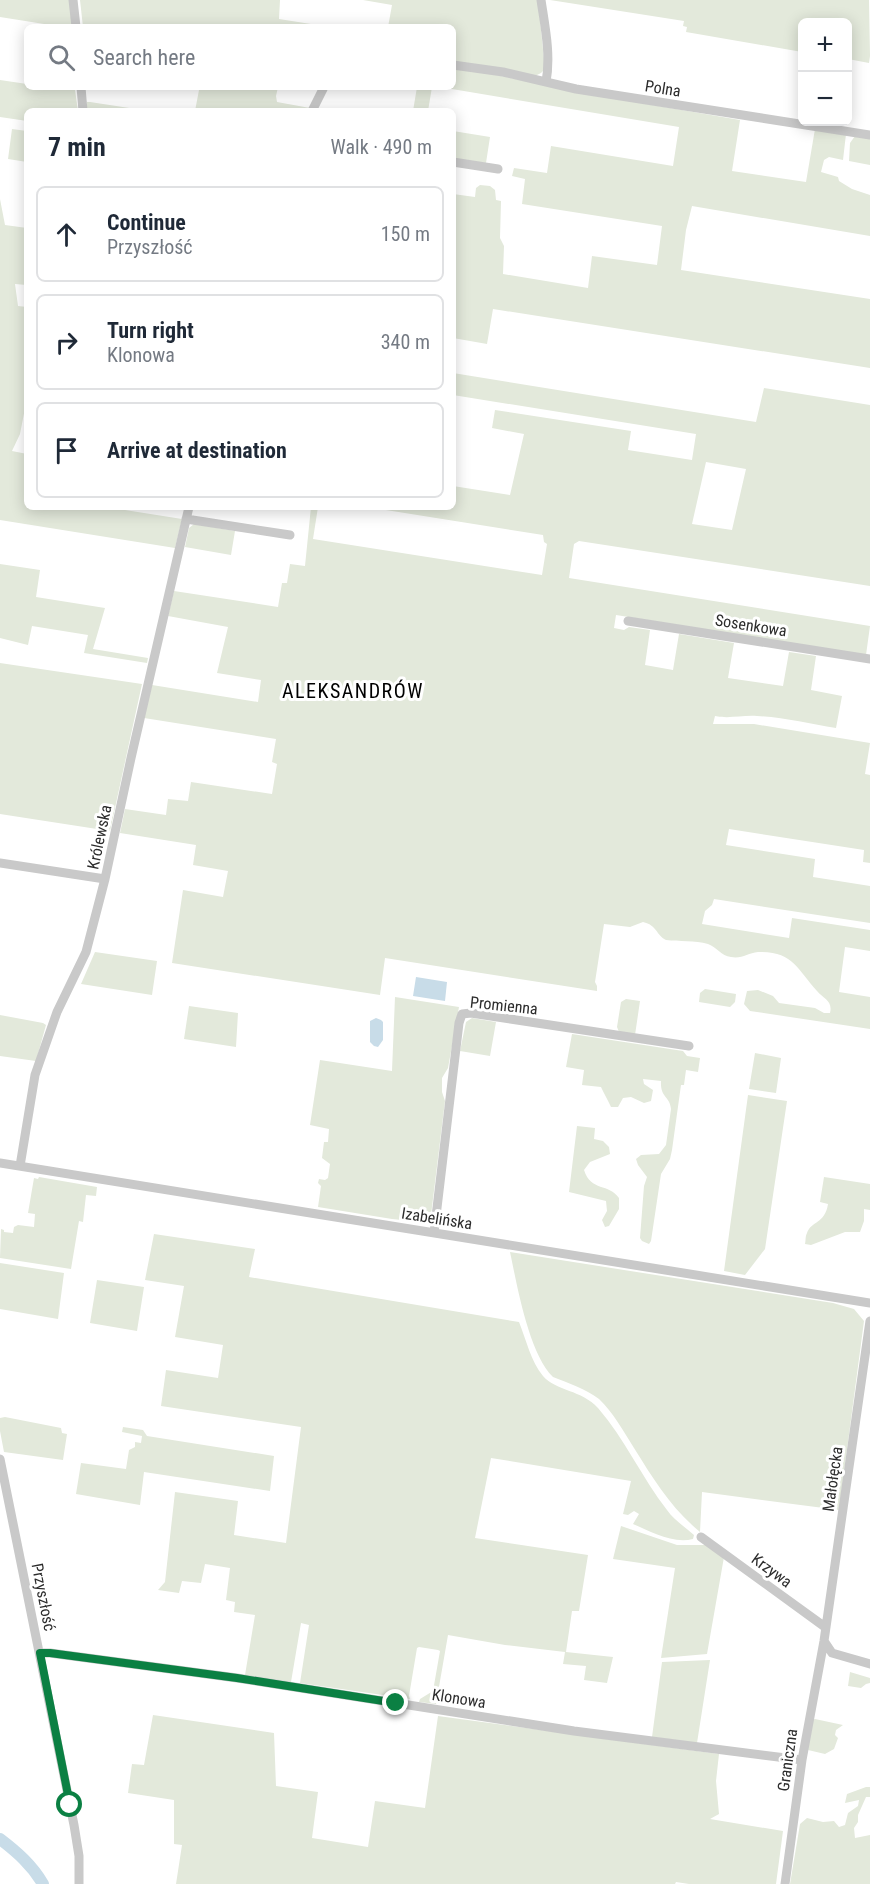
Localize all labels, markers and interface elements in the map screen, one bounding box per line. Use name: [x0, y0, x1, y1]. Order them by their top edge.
map controls: [798, 18, 852, 126]
button: +: [798, 18, 852, 72]
search box: [24, 24, 456, 90]
icon: search: [45, 41, 78, 74]
text: Search here: [93, 45, 195, 70]
button: −: [798, 72, 852, 126]
street label: Polna: [644, 76, 682, 101]
text: 7 min: [48, 132, 106, 162]
text: Walk · 490 m: [331, 135, 432, 159]
text: Continue: [107, 210, 186, 235]
icon: ahead: [50, 218, 83, 251]
text: 150 m: [381, 222, 430, 246]
text: Przyszłość: [107, 235, 193, 259]
text: Turn right: [107, 318, 194, 343]
icon: right: [50, 326, 83, 359]
text: 340 m: [381, 330, 430, 354]
text: Klonowa: [107, 343, 175, 367]
icon: arrive: [50, 434, 83, 467]
text: Arrive at destination: [107, 438, 287, 463]
street label: Sosenkowa: [714, 610, 788, 641]
district label: ALEKSANDRÓW: [282, 679, 424, 703]
street label: Królewska: [83, 803, 116, 871]
street label: Promienna: [469, 992, 539, 1018]
street label: Izabelińska: [400, 1204, 474, 1233]
street label: Małołęcka: [819, 1445, 846, 1513]
street label: Krzywa: [748, 1549, 796, 1591]
street label: Przyszłość: [28, 1562, 59, 1633]
street label: Klonowa: [431, 1685, 487, 1712]
route end: [382, 1689, 408, 1715]
street label: Graniczna: [774, 1728, 801, 1793]
route start: [56, 1791, 82, 1817]

